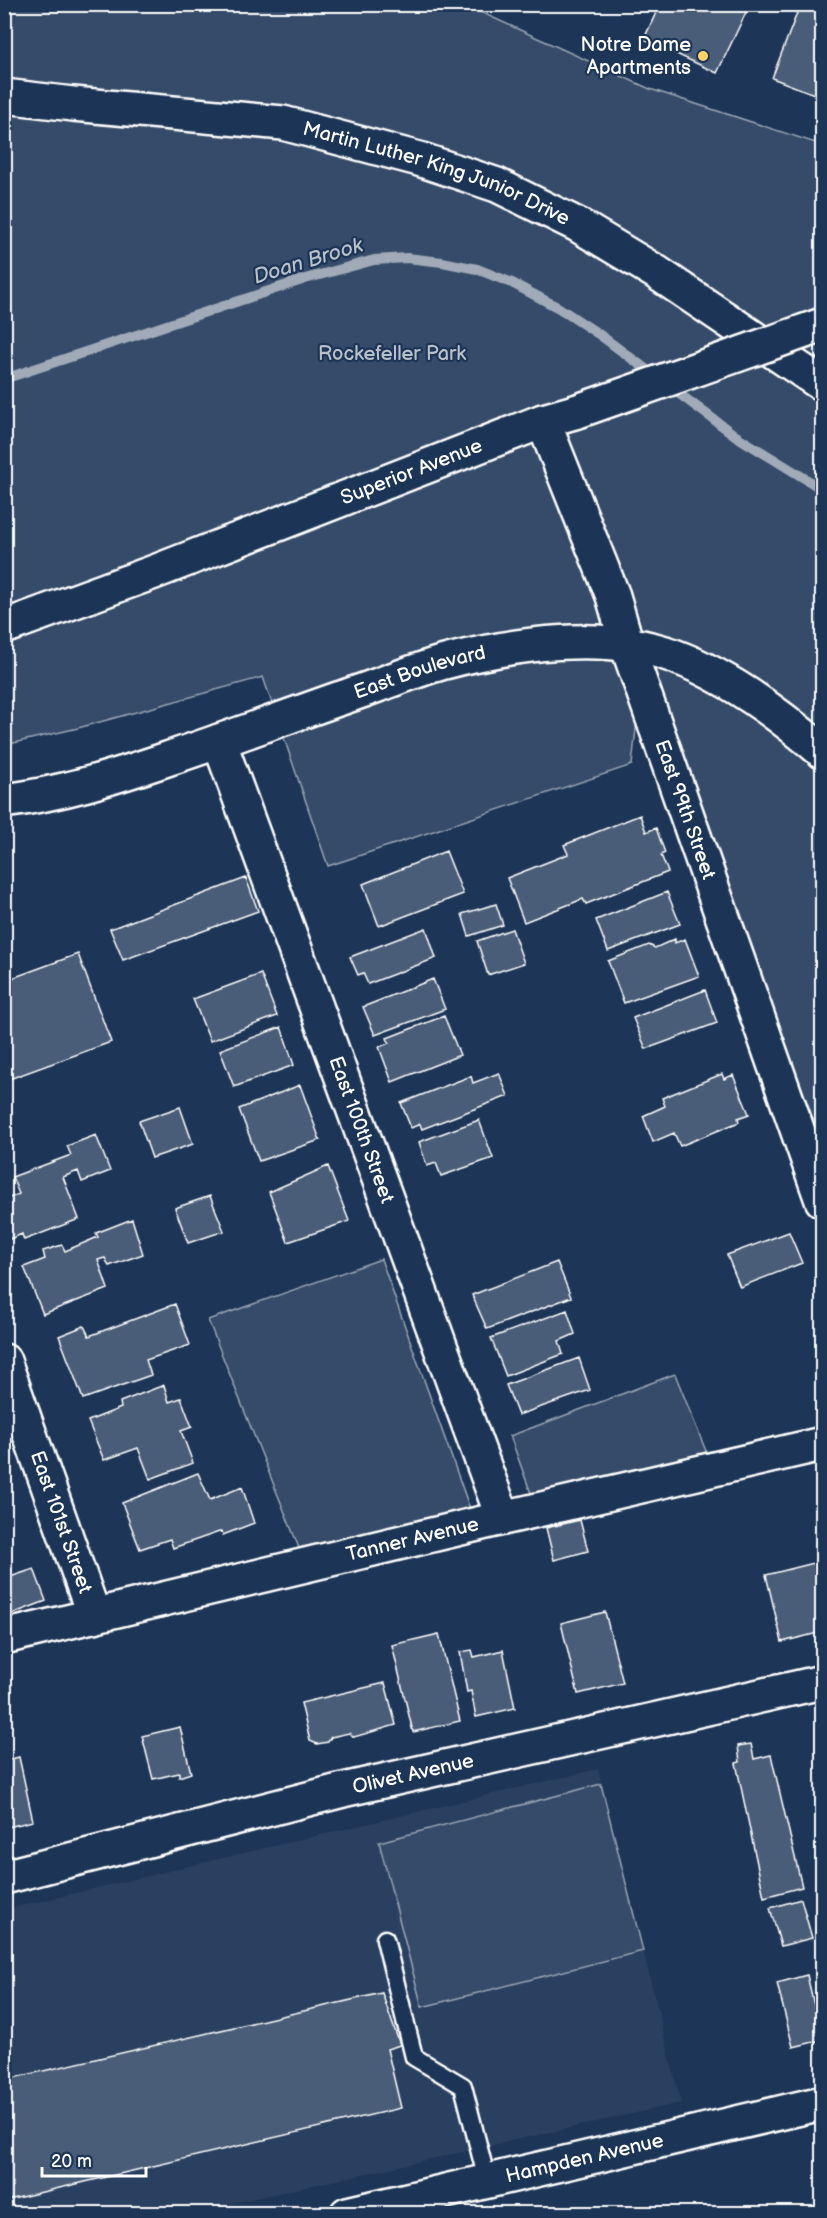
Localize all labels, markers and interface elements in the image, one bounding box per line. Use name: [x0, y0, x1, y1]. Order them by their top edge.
place label: Notre Dame Apartments: [581, 33, 691, 80]
marker: Notre Dame Apartments: [696, 49, 710, 63]
street label: Martin Luther King Junior Drive: [300, 117, 574, 231]
water label: Doan Brook: [250, 232, 366, 290]
park label: Rockefeller Park: [318, 342, 466, 366]
street label: Superior Avenue: [337, 434, 486, 510]
street label: East Boulevard: [351, 641, 488, 705]
street label: East 99th Street: [649, 737, 720, 883]
street label: East 100th Street: [323, 1053, 399, 1206]
street label: East 101st Street: [25, 1448, 97, 1597]
street label: Tanner Avenue: [344, 1512, 481, 1567]
street label: Olivet Avenue: [350, 1749, 476, 1799]
street label: Hampden Avenue: [503, 2128, 666, 2189]
scale bar: [42, 2140, 146, 2178]
text: 20 m: [51, 2151, 92, 2172]

